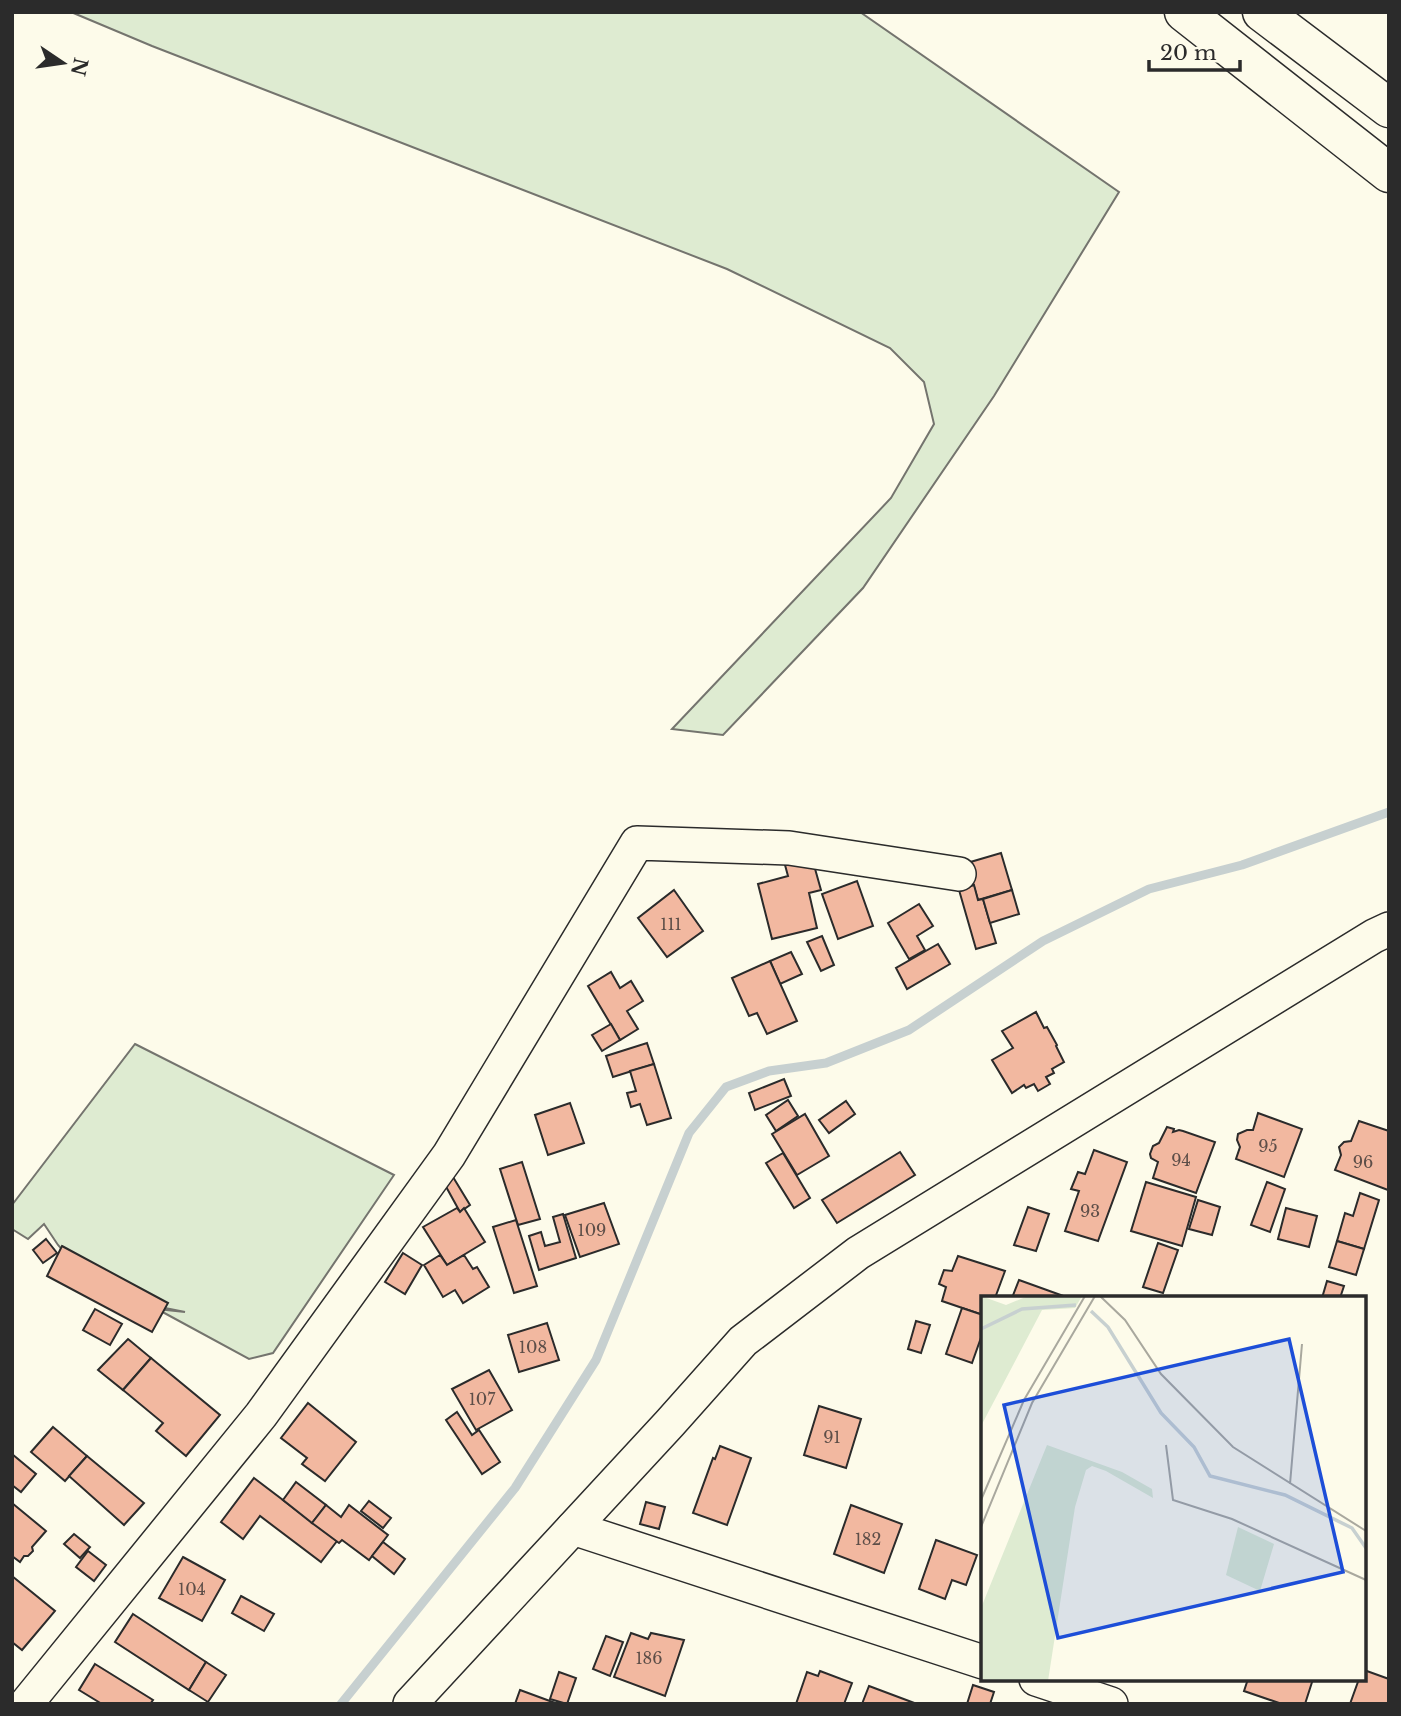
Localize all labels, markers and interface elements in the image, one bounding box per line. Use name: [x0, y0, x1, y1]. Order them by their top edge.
north arrow: [28, 28, 98, 98]
scale bar: [1149, 28, 1240, 72]
text: 20 m: [1160, 40, 1217, 66]
text: N: [66, 55, 92, 78]
house number: 111: [660, 914, 682, 934]
house number: 95: [1258, 1136, 1278, 1156]
house number: 94: [1171, 1150, 1191, 1170]
house number: 96: [1353, 1152, 1373, 1172]
house number: 93: [1080, 1201, 1100, 1221]
house number: 109: [578, 1220, 606, 1240]
inset map: [981, 1296, 1366, 1681]
house number: 108: [519, 1337, 547, 1357]
house number: 107: [469, 1389, 496, 1409]
house number: 91: [823, 1427, 841, 1447]
house number: 182: [855, 1529, 881, 1549]
house number: 104: [178, 1579, 206, 1599]
house number: 186: [635, 1648, 663, 1668]

